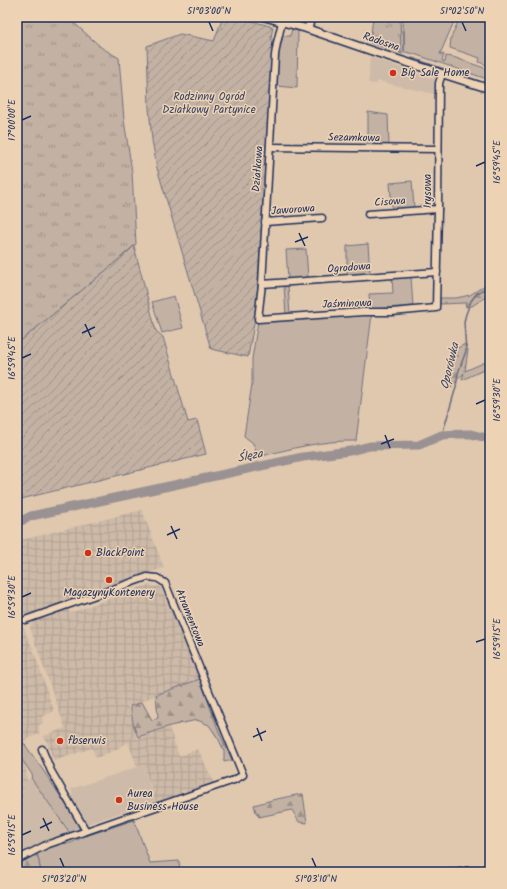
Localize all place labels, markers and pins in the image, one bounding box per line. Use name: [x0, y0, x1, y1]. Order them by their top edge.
place label: Big Sale Home: [401, 64, 469, 82]
marker: Big Sale Home: [388, 68, 398, 78]
place label: BlackPoint: [96, 544, 145, 562]
marker: BlackPoint: [83, 548, 93, 558]
marker: MagazynyKontenery: [104, 575, 114, 585]
place label: MagazynyKontenery: [63, 584, 156, 602]
place label: fbserwis: [68, 732, 106, 750]
marker: fbserwis: [55, 736, 65, 746]
place label: Aurea Business House: [127, 785, 199, 816]
marker: Aurea Business House: [114, 795, 124, 805]

